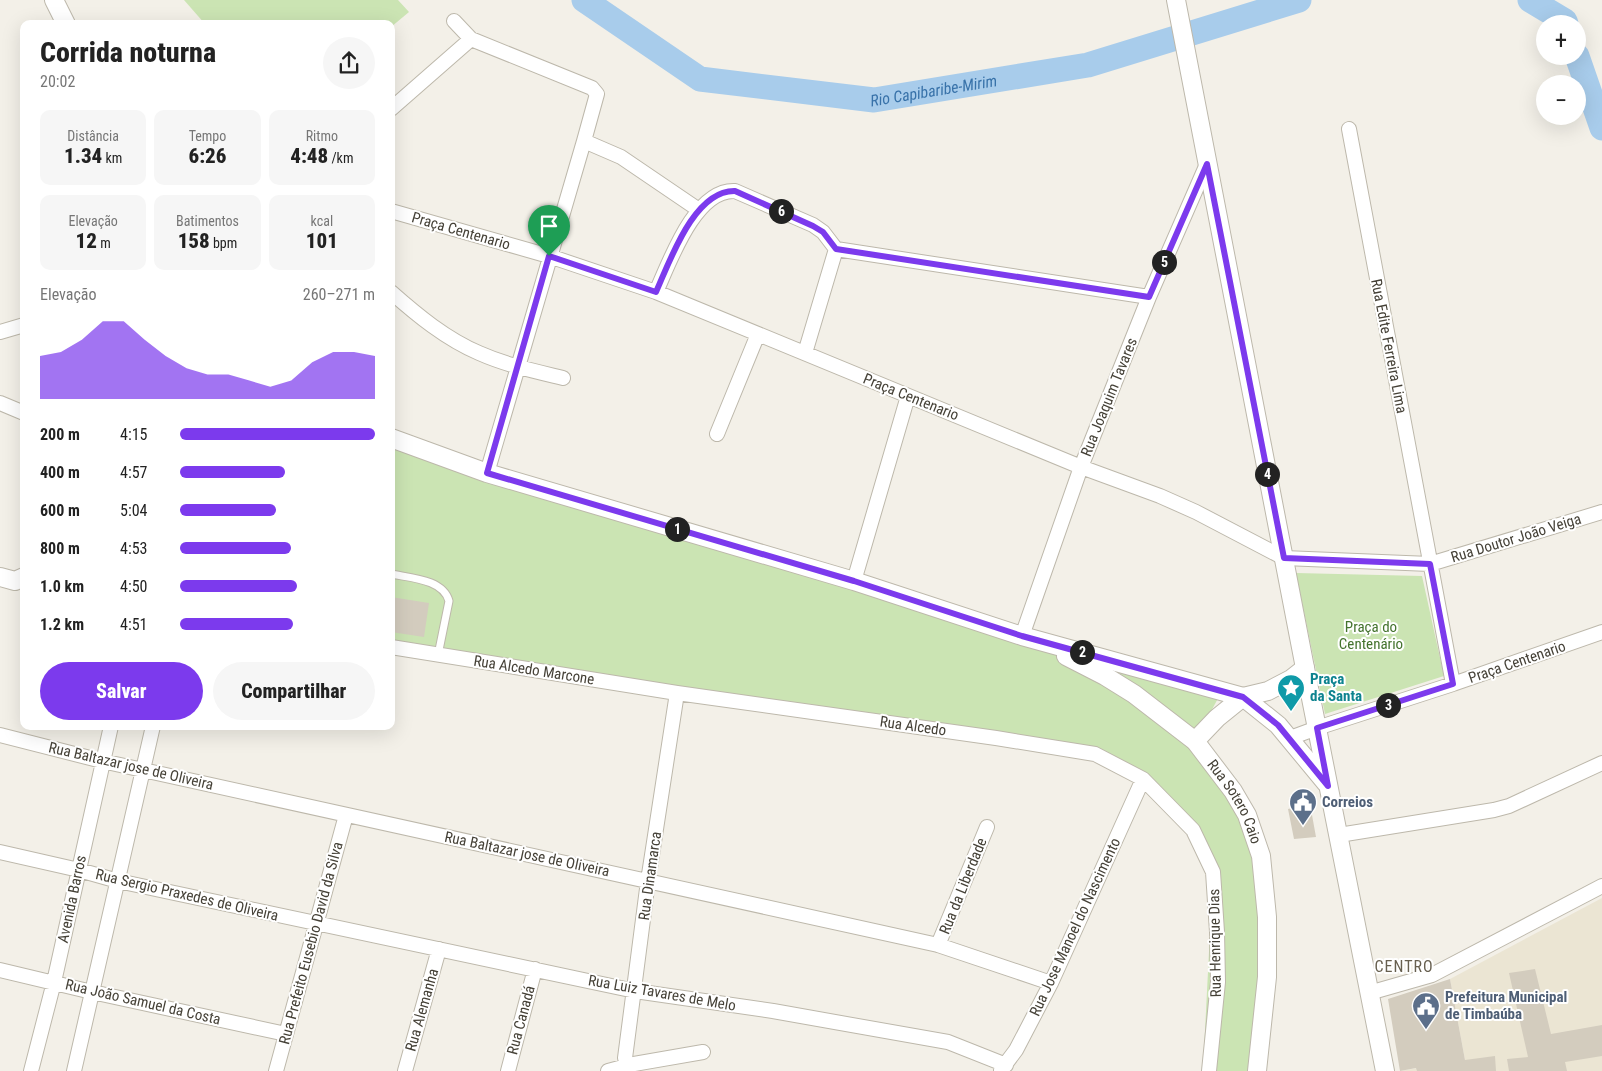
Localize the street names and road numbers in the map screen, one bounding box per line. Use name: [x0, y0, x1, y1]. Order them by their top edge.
street label: Praça Centenario: [410, 208, 512, 254]
street label: Rua Edite Ferreira Lima: [1367, 277, 1411, 415]
street label: Rua Joaquim Tavares: [1077, 335, 1141, 459]
street label: Praça Centenario: [861, 370, 961, 424]
street label: Rua Doutor João Veiga: [1449, 510, 1583, 566]
street label: Praça Centenario: [1466, 637, 1568, 687]
street label: Rua Alcedo Marcone: [472, 652, 596, 688]
street label: Rua Alcedo: [879, 712, 947, 740]
street label: Rua Baltazar jose de Oliveira: [47, 738, 215, 794]
street label: Rua Sotero Caio: [1203, 756, 1265, 846]
street label: Rua Baltazar jose de Oliveira: [443, 828, 611, 880]
street label: Rua Dinamarca: [635, 831, 665, 921]
street label: Rua da Liberdade: [935, 835, 991, 937]
street label: Rua Jose Manoel do Nascimento: [1026, 835, 1124, 1019]
street label: Rua Prefeito Eusebio David da Silva: [275, 840, 347, 1046]
street label: Avenida Barros: [54, 853, 90, 944]
street label: Rua Sergio Praxedes de Oliveira: [94, 865, 280, 925]
street label: Rua Henrique Dias: [1205, 888, 1225, 998]
street label: Rua Alemanha: [402, 967, 442, 1053]
street label: Rua Luiz Tavares de Melo: [587, 971, 737, 1015]
street label: Rua João Samuel da Costa: [64, 975, 222, 1029]
street label: Rua Canadá: [503, 984, 539, 1056]

